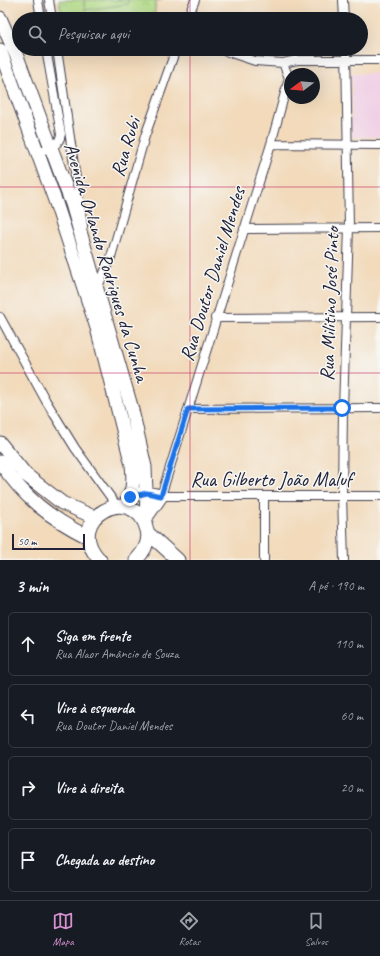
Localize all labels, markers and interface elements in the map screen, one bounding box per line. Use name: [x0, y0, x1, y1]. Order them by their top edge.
search box: [12, 12, 368, 56]
icon: search: [26, 23, 48, 45]
text: Pesquisar aqui: [58, 25, 129, 44]
north arrow: [284, 68, 320, 104]
street label: Rua Rubi: [105, 113, 147, 180]
street label: Avenida Orlando Rodrigues da Cunha: [58, 140, 155, 386]
street label: Rua Doutor Daniel Mendes: [174, 182, 251, 364]
street label: Rua Militino José Pinto: [314, 225, 345, 381]
route start: [333, 399, 351, 417]
street label: Rua Gilberto João Maluf: [190, 467, 356, 492]
route end: [121, 488, 139, 506]
scale bar: [12, 532, 85, 551]
text: 50 m: [18, 534, 37, 548]
text: 3 min: [16, 576, 49, 597]
text: A pé · 190 m: [308, 578, 364, 594]
text: Siga em frente: [55, 627, 131, 646]
icon: ahead: [17, 633, 39, 655]
text: 110 m: [335, 636, 363, 652]
text: Rua Alaor Amâncio de Souza: [55, 646, 179, 662]
text: Vire à esquerda: [55, 699, 134, 718]
icon: left: [17, 705, 39, 727]
text: 60 m: [341, 708, 363, 724]
text: Rua Doutor Daniel Mendes: [55, 718, 172, 734]
icon: right: [17, 777, 39, 799]
text: Vire à direita: [55, 779, 124, 798]
text: 20 m: [341, 780, 363, 796]
icon: arrive: [17, 849, 39, 871]
text: Chegada ao destino: [55, 851, 154, 870]
tab: Mapa: [52, 910, 74, 948]
tab: Rotas: [178, 910, 200, 948]
tab: Salvos: [305, 910, 328, 948]

